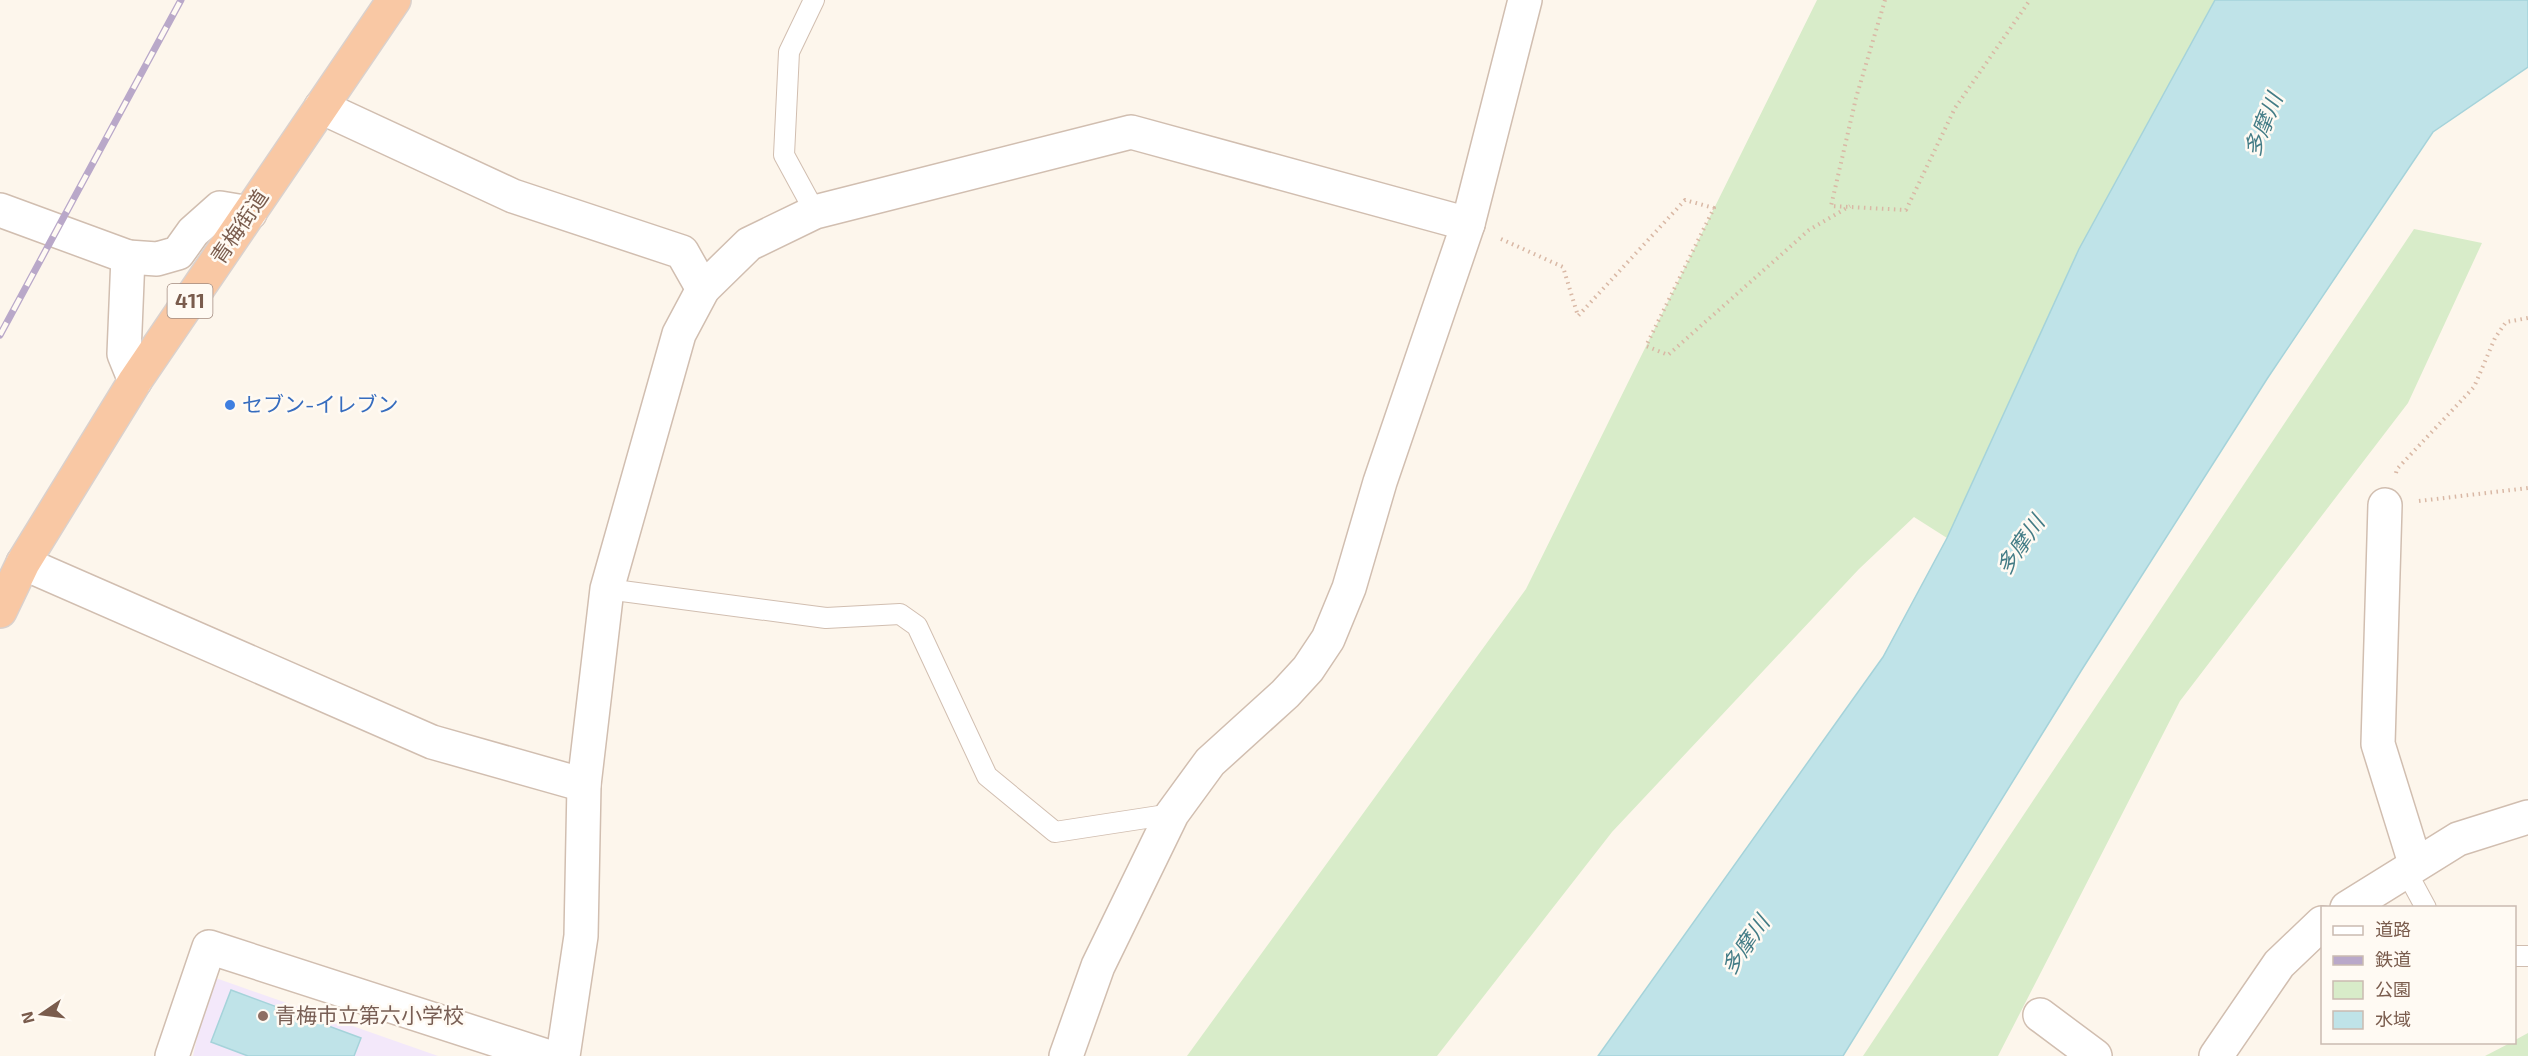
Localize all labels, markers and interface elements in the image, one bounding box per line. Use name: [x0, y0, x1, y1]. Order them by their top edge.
water label: 多摩川: [2238, 87, 2287, 160]
street label: 青梅街道: [205, 184, 273, 268]
road number: 411: [168, 284, 213, 318]
place label: セブン-イレブン: [242, 391, 398, 416]
marker: セブン-イレブン: [223, 398, 237, 412]
water label: 多摩川: [1990, 508, 2050, 579]
legend: [2321, 906, 2516, 1044]
water label: 多摩川: [1715, 908, 1775, 979]
text: 道路: [2375, 918, 2411, 940]
text: 鉄道: [2375, 948, 2411, 970]
text: 公園: [2375, 978, 2411, 1000]
north arrow: [12, 984, 72, 1044]
place label: 青梅市立第六小学校: [275, 1002, 464, 1027]
text: 水域: [2375, 1008, 2411, 1030]
marker: 青梅市立第六小学校: [256, 1009, 270, 1023]
text: N: [16, 1010, 38, 1026]

